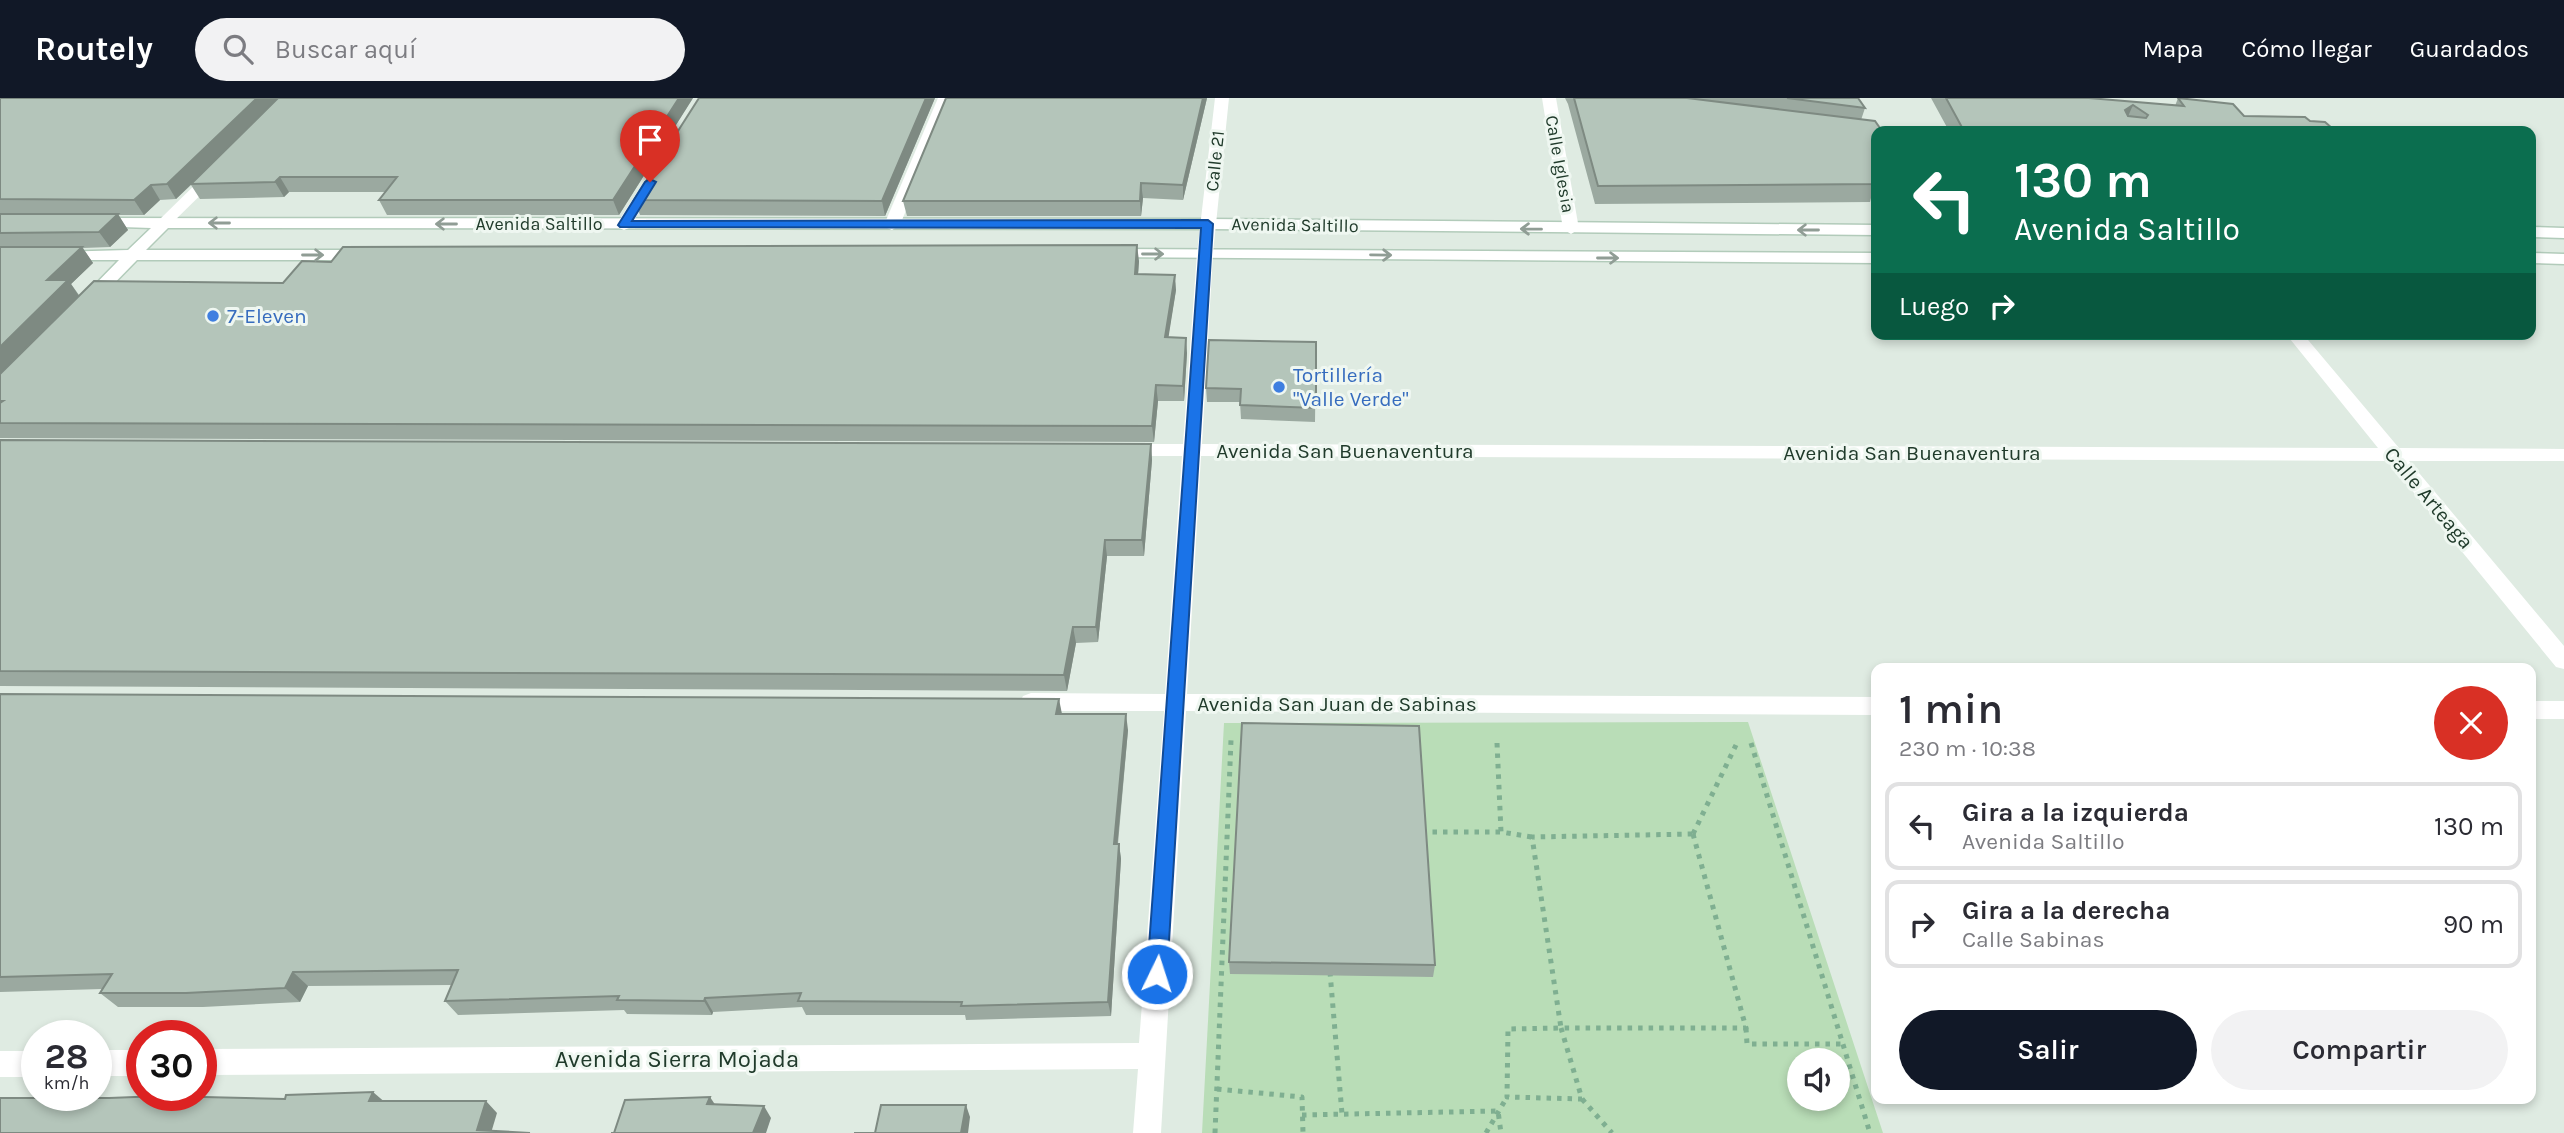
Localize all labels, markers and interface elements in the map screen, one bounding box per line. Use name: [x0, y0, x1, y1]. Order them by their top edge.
search box: [195, 18, 685, 81]
text: Routely: [35, 30, 153, 68]
icon: search: [219, 30, 257, 68]
text: Buscar aquí: [275, 34, 417, 65]
text: Mapa: [2143, 35, 2203, 63]
text: Cómo llegar: [2241, 35, 2372, 63]
text: Guardados: [2410, 35, 2529, 63]
pin: [620, 110, 680, 182]
street label: Calle Iglesia: [1541, 113, 1579, 215]
icon: arrive: [631, 121, 669, 159]
street label: Calle 21: [1201, 130, 1229, 192]
text: 130 m: [2014, 152, 2152, 209]
icon: left: [1899, 154, 1990, 245]
text: Avenida Saltillo: [2014, 211, 2240, 248]
street label: Avenida Saltillo: [475, 213, 603, 235]
street label: Avenida Saltillo: [1231, 213, 1359, 237]
one-way arrow: [208, 216, 231, 230]
one-way arrow: [435, 217, 458, 231]
one-way arrow: [1520, 222, 1543, 235]
one-way arrow: [1797, 223, 1820, 237]
one-way arrow: [1141, 247, 1164, 260]
one-way arrow: [301, 248, 324, 262]
one-way arrow: [1369, 249, 1392, 262]
one-way arrow: [1596, 251, 1619, 265]
icon: right: [1983, 287, 2021, 325]
text: Luego: [1899, 291, 1969, 322]
place label: 7-Eleven: [227, 304, 307, 328]
marker: 7-Eleven: [205, 308, 221, 324]
place label: Tortillería "Valle Verde": [1293, 363, 1409, 411]
marker: Tortillería "Valle Verde": [1271, 379, 1287, 395]
street label: Avenida San Buenaventura: [1216, 439, 1474, 463]
street label: Avenida San Buenaventura: [1783, 441, 2041, 465]
street label: Calle Arteaga: [2380, 442, 2478, 554]
text: 1 min: [1899, 684, 2003, 734]
button: close: [2434, 686, 2508, 760]
street label: Avenida San Juan de Sabinas: [1197, 692, 1477, 716]
text: 230 m · 10:38: [1899, 735, 2036, 762]
text: Gira a la izquierda: [1962, 797, 2189, 828]
icon: left: [1903, 807, 1941, 845]
text: 130 m: [2434, 811, 2504, 842]
text: Avenida Saltillo: [1962, 828, 2125, 855]
text: Gira a la derecha: [1962, 895, 2171, 926]
icon: right: [1903, 905, 1941, 943]
text: 90 m: [2443, 909, 2504, 940]
text: Calle Sabinas: [1962, 926, 2105, 953]
position arrow: [1120, 937, 1194, 1011]
button: Salir: [1899, 1010, 2197, 1090]
button: Compartir: [2211, 1010, 2508, 1090]
speed limit sign: 30: [126, 1020, 217, 1111]
text: 28: [45, 1036, 88, 1077]
street label: Avenida Sierra Mojada: [555, 1045, 799, 1073]
map controls: [1787, 1048, 1850, 1111]
button: sound: [1787, 1048, 1850, 1111]
text: km/h: [44, 1072, 89, 1094]

